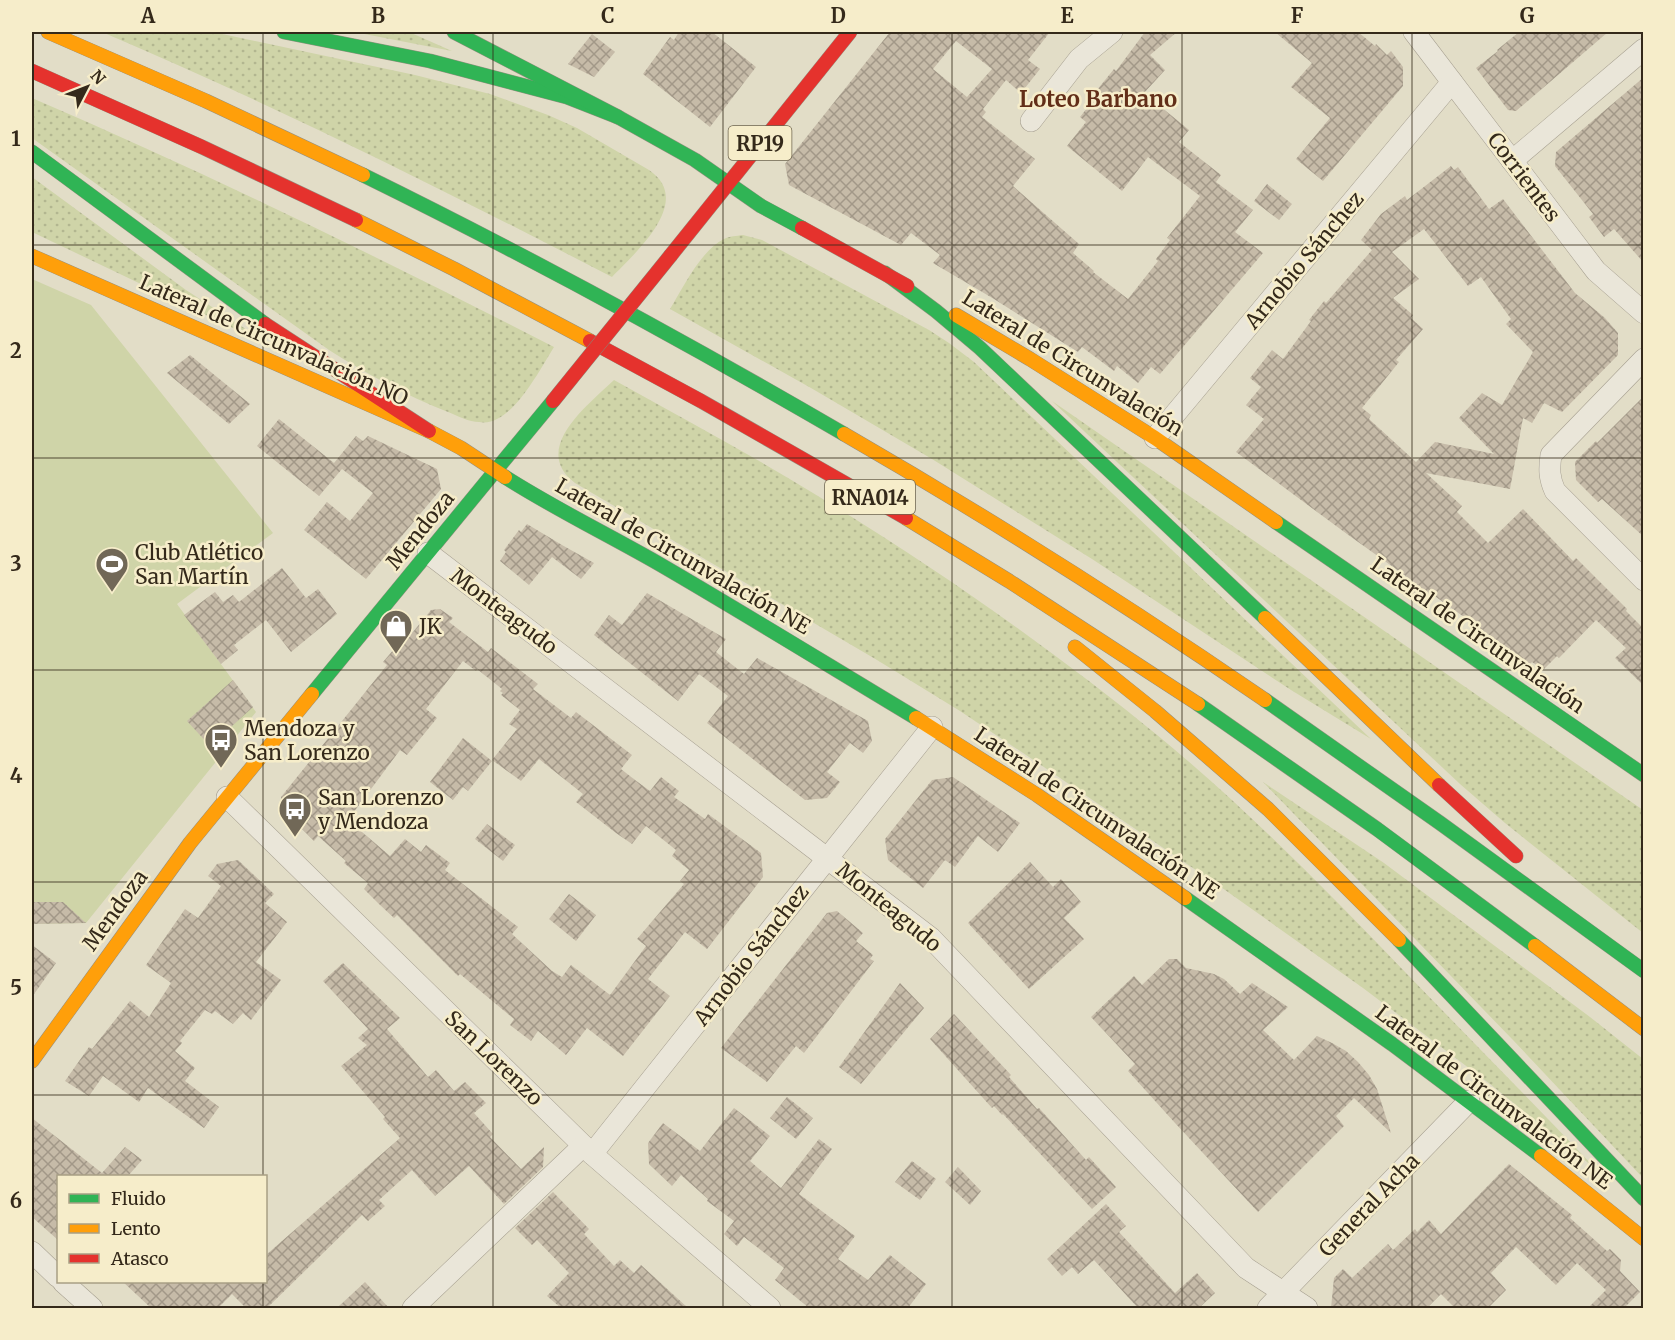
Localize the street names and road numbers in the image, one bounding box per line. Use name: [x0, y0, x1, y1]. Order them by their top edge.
road number: RP19: [728, 126, 792, 160]
street label: Corrientes: [1482, 127, 1566, 227]
street label: Arnobio Sánchez: [1238, 186, 1369, 335]
street label: Lateral de Circunvalación NO: [135, 268, 413, 412]
street label: Lateral de Circunvalación: [958, 284, 1188, 442]
street label: Lateral de Circunvalación NE: [551, 472, 816, 640]
road number: RNA014: [825, 480, 915, 514]
street label: Mendoza: [380, 485, 460, 575]
street label: Lateral de Circunvalación: [1366, 551, 1590, 719]
street label: Monteagudo: [445, 562, 563, 660]
street label: Lateral de Circunvalación NE: [969, 721, 1225, 906]
street label: Monteagudo: [831, 856, 947, 958]
street label: Mendoza: [77, 864, 153, 956]
street label: Arnobio Sánchez: [687, 879, 814, 1032]
street label: Lateral de Circunvalación NE: [1370, 999, 1618, 1195]
street label: San Lorenzo: [439, 1005, 549, 1111]
street label: General Acha: [1313, 1147, 1425, 1263]

